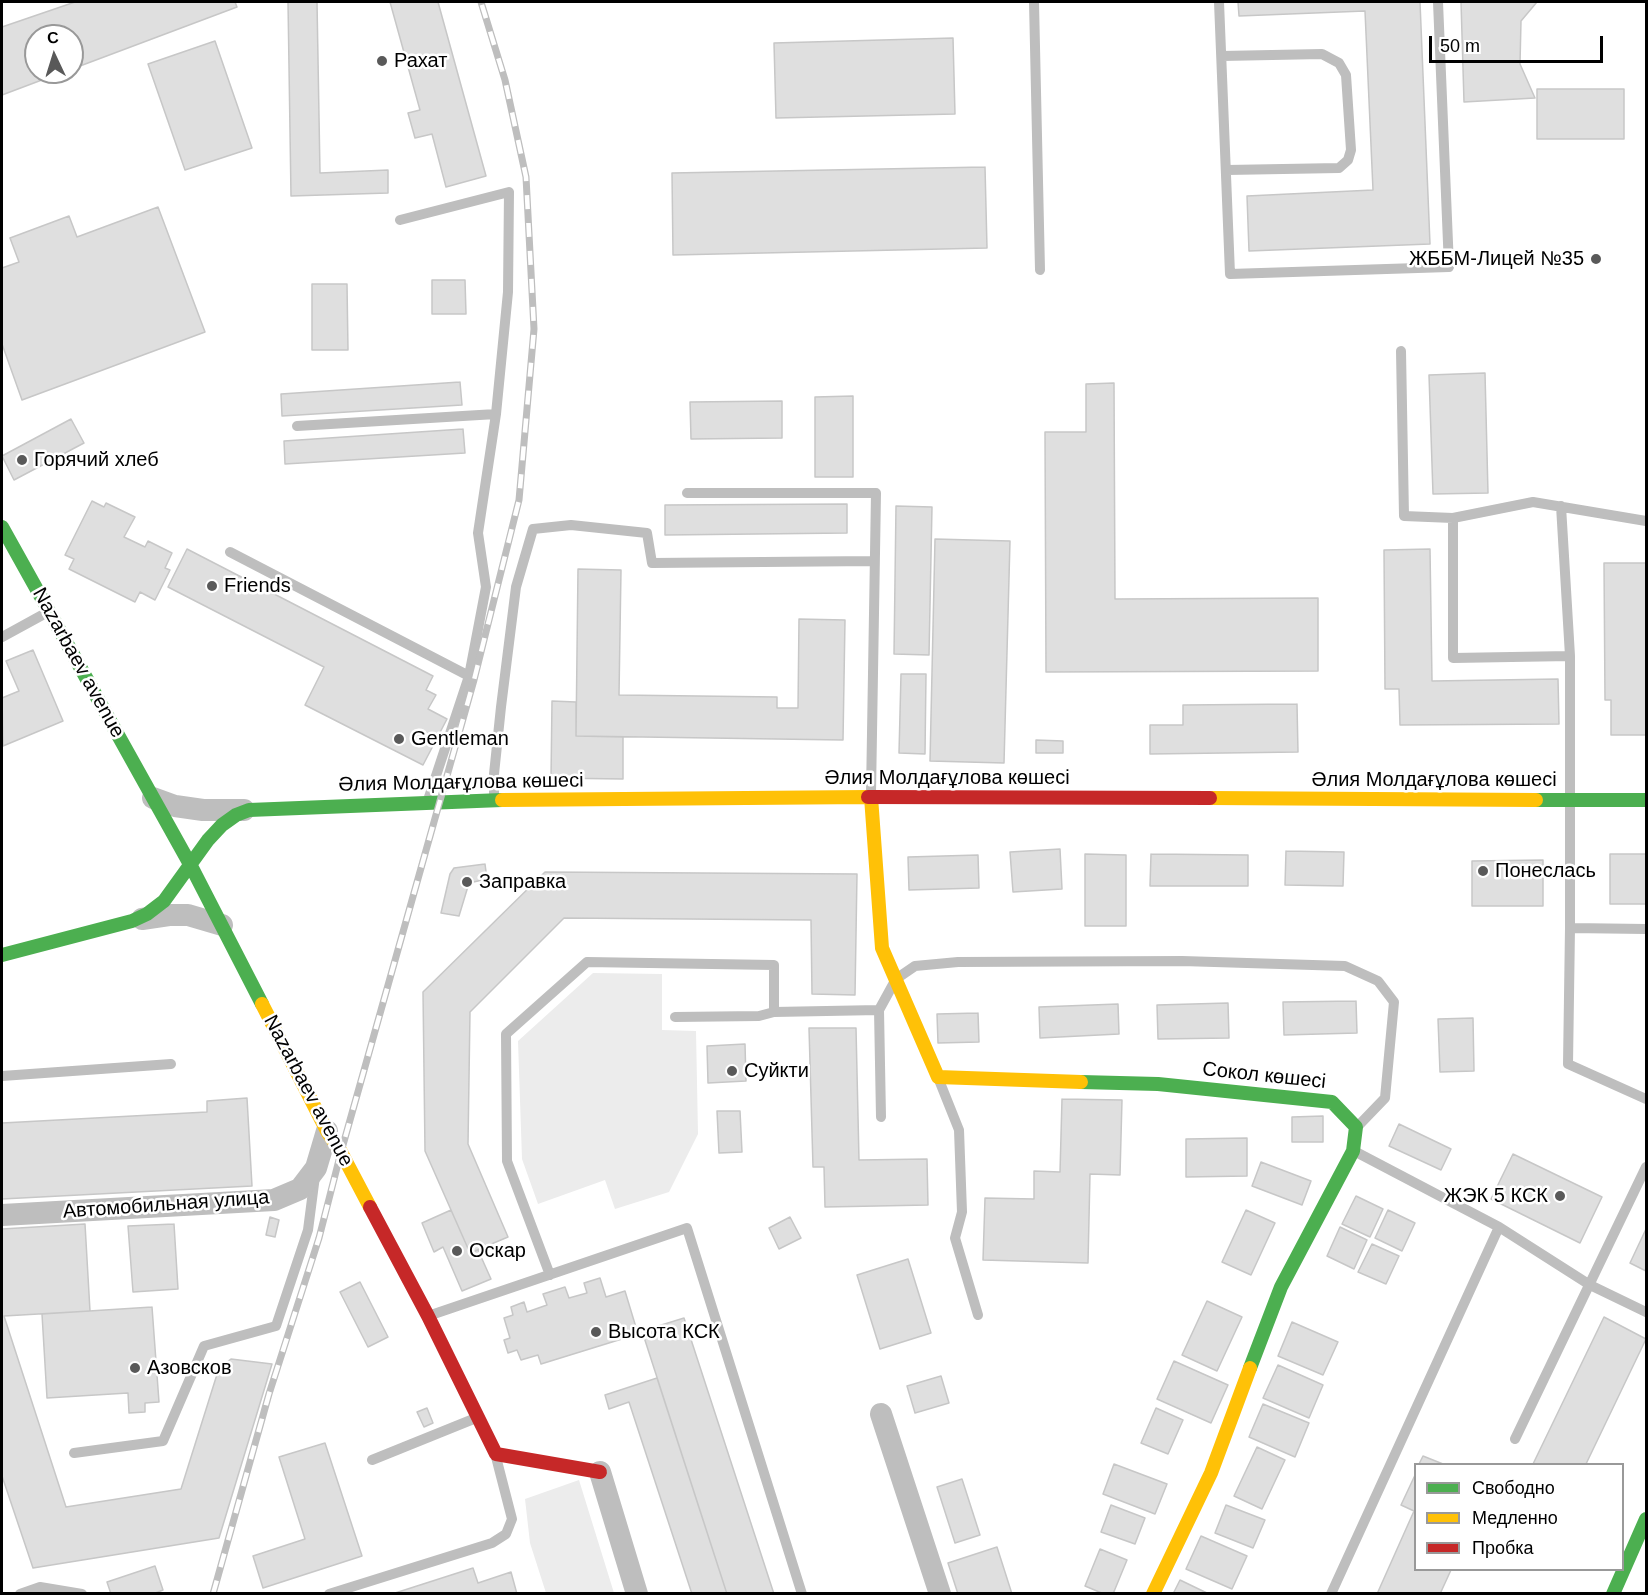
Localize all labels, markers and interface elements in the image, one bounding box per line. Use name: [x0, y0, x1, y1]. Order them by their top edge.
north arrow: [24, 24, 84, 84]
scale bar: [1432, 24, 1606, 62]
text: С: [46, 29, 59, 46]
text: 50 m: [1440, 36, 1480, 56]
place label: Рахат: [394, 49, 447, 73]
marker: Рахат: [375, 54, 389, 68]
place label: ЖББМ-Лицей №35: [1409, 247, 1584, 271]
marker: ЖББМ-Лицей №35: [1589, 252, 1603, 266]
place label: Горячий хлеб: [34, 448, 159, 472]
marker: Горячий хлеб: [15, 453, 29, 467]
place label: Friends: [224, 574, 291, 598]
marker: Friends: [205, 579, 219, 593]
street label: Nazarbaev avenue: [27, 584, 129, 742]
place label: Gentleman: [411, 727, 509, 751]
marker: Gentleman: [392, 732, 406, 746]
street label: Әлия Молдағұлова көшесі: [824, 766, 1070, 790]
street label: Әлия Молдағұлова көшесі: [1311, 768, 1557, 792]
street label: Әлия Молдағұлова көшесі: [338, 769, 584, 797]
place label: Понеслась: [1495, 859, 1596, 883]
marker: Понеслась: [1476, 864, 1490, 878]
place label: Заправка: [479, 870, 566, 894]
marker: Заправка: [460, 875, 474, 889]
street label: Nazarbaev avenue: [258, 1011, 358, 1171]
street label: Сокол көшесі: [1201, 1058, 1327, 1094]
place label: Суйкти: [744, 1059, 809, 1083]
marker: Суйкти: [725, 1064, 739, 1078]
place label: ЖЭК 5 КСК: [1444, 1184, 1548, 1208]
street label: Автомобильная улица: [62, 1186, 270, 1224]
marker: ЖЭК 5 КСК: [1553, 1189, 1567, 1203]
place label: Оскар: [469, 1239, 526, 1263]
marker: Оскар: [450, 1244, 464, 1258]
place label: Высота КСК: [608, 1320, 720, 1344]
marker: Высота КСК: [589, 1325, 603, 1339]
place label: Азовсков: [147, 1356, 232, 1380]
marker: Азовсков: [128, 1361, 142, 1375]
legend: [1414, 1463, 1624, 1571]
text: Свободно: [1472, 1478, 1555, 1498]
text: Медленно: [1472, 1508, 1558, 1528]
text: Пробка: [1472, 1538, 1534, 1558]

